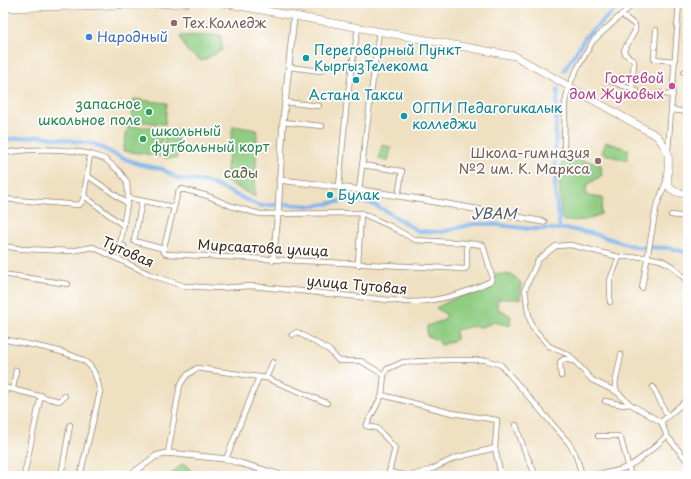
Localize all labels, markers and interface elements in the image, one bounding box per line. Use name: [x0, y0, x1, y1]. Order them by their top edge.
place label: Тех.Колледж: [182, 12, 267, 33]
marker: Тех.Колледж: [169, 18, 179, 28]
place label: Народный: [97, 26, 168, 47]
marker: Народный: [84, 32, 94, 42]
place label: Переговорный Пункт КыргызТелекома: [314, 39, 461, 76]
marker: Переговорный Пункт КыргызТелекома: [301, 53, 311, 63]
place label: Гостевой дом Жуковых: [569, 67, 664, 104]
marker: Астана Такси: [351, 75, 361, 85]
marker: Гостевой дом Жуковых: [667, 81, 677, 91]
place label: Астана Такси: [309, 84, 403, 105]
place label: запасное школьное поле: [38, 93, 141, 130]
place label: ОГПИ Педагогикалык колледжи: [412, 97, 563, 134]
marker: запасное школьное поле: [144, 107, 154, 117]
marker: ОГПИ Педагогикалык колледжи: [399, 111, 409, 121]
place label: школьный футбольный корт: [151, 120, 270, 157]
marker: школьный футбольный корт: [138, 134, 148, 144]
place label: Школа-гимназия №2 им. К. Маркса: [459, 142, 590, 179]
marker: Школа-гимназия №2 им. К. Маркса: [593, 156, 603, 166]
park label: сады: [224, 162, 258, 183]
place label: Булак: [338, 184, 380, 205]
marker: Булак: [325, 190, 335, 200]
water label: УВАМ: [472, 201, 518, 224]
street label: Тутовая: [99, 231, 158, 272]
street label: Мирсаатова улица: [197, 234, 329, 261]
street label: улица Тутовая: [306, 270, 408, 299]

